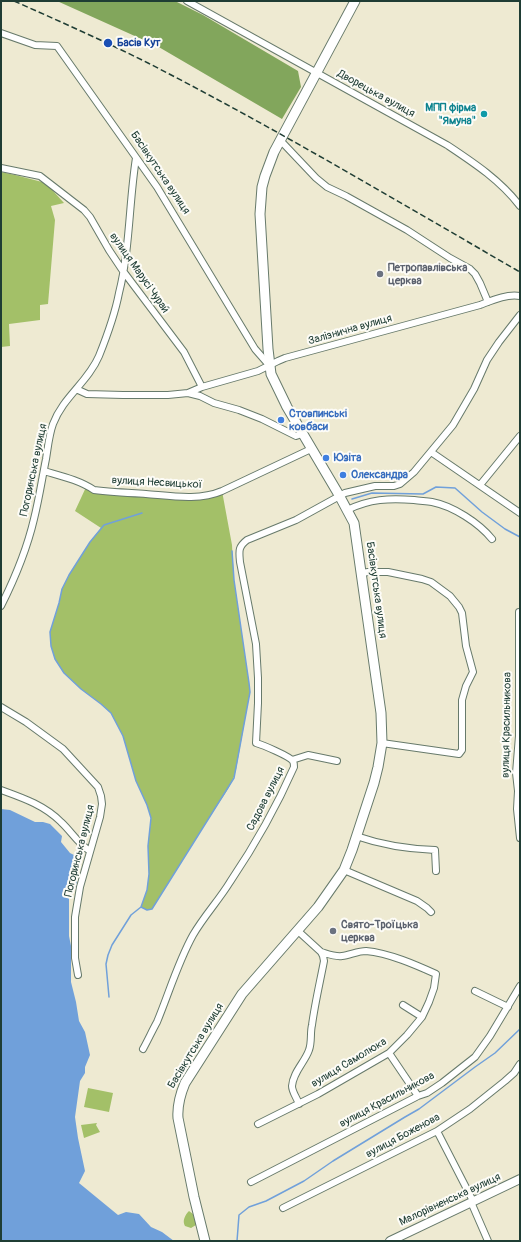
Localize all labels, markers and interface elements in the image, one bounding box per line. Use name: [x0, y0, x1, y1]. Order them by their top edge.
place label: Басів Кут: [117, 36, 161, 50]
marker: Басів Кут: [102, 37, 114, 49]
street label: Дворецька вулиця: [335, 67, 417, 121]
place label: МПП фірма "Ямуна": [425, 101, 476, 127]
marker: МПП фірма "Ямуна": [479, 109, 489, 119]
street label: Басівкутська вулиця: [127, 129, 193, 217]
street label: вулиця Марусі Чурай: [106, 230, 172, 316]
place label: Петропавлівська церква: [388, 261, 467, 287]
marker: Петропавлівська церква: [375, 269, 385, 279]
street label: Залізнична вулиця: [307, 312, 393, 348]
place label: Стовпинські ковбаси: [289, 407, 347, 433]
marker: Стовпинські ковбаси: [276, 415, 286, 425]
street label: Погоринська вулиця: [18, 422, 50, 518]
place label: Юзіта: [334, 451, 361, 465]
marker: Юзіта: [321, 453, 331, 463]
place label: Олександра: [351, 468, 408, 482]
marker: Олександра: [338, 470, 348, 480]
street label: вулиця Несвицької: [111, 474, 203, 492]
street label: Басівкутська вулиця: [363, 541, 389, 639]
street label: вулиця Красильникова: [499, 672, 515, 778]
street label: Садова вулиця: [244, 765, 288, 833]
street label: Погоринська вулиця: [62, 804, 98, 898]
place label: Свято-Троїцька церква: [341, 918, 418, 944]
marker: Свято-Троїцька церква: [328, 926, 338, 936]
street label: Басівкутська вулиця: [165, 1001, 227, 1091]
street label: вулиця Самолюка: [309, 1035, 389, 1091]
street label: вулиця Красильникова: [337, 1069, 437, 1131]
street label: вулиця Боженова: [364, 1111, 442, 1161]
street label: Малорівненська вулиця: [397, 1171, 503, 1229]

